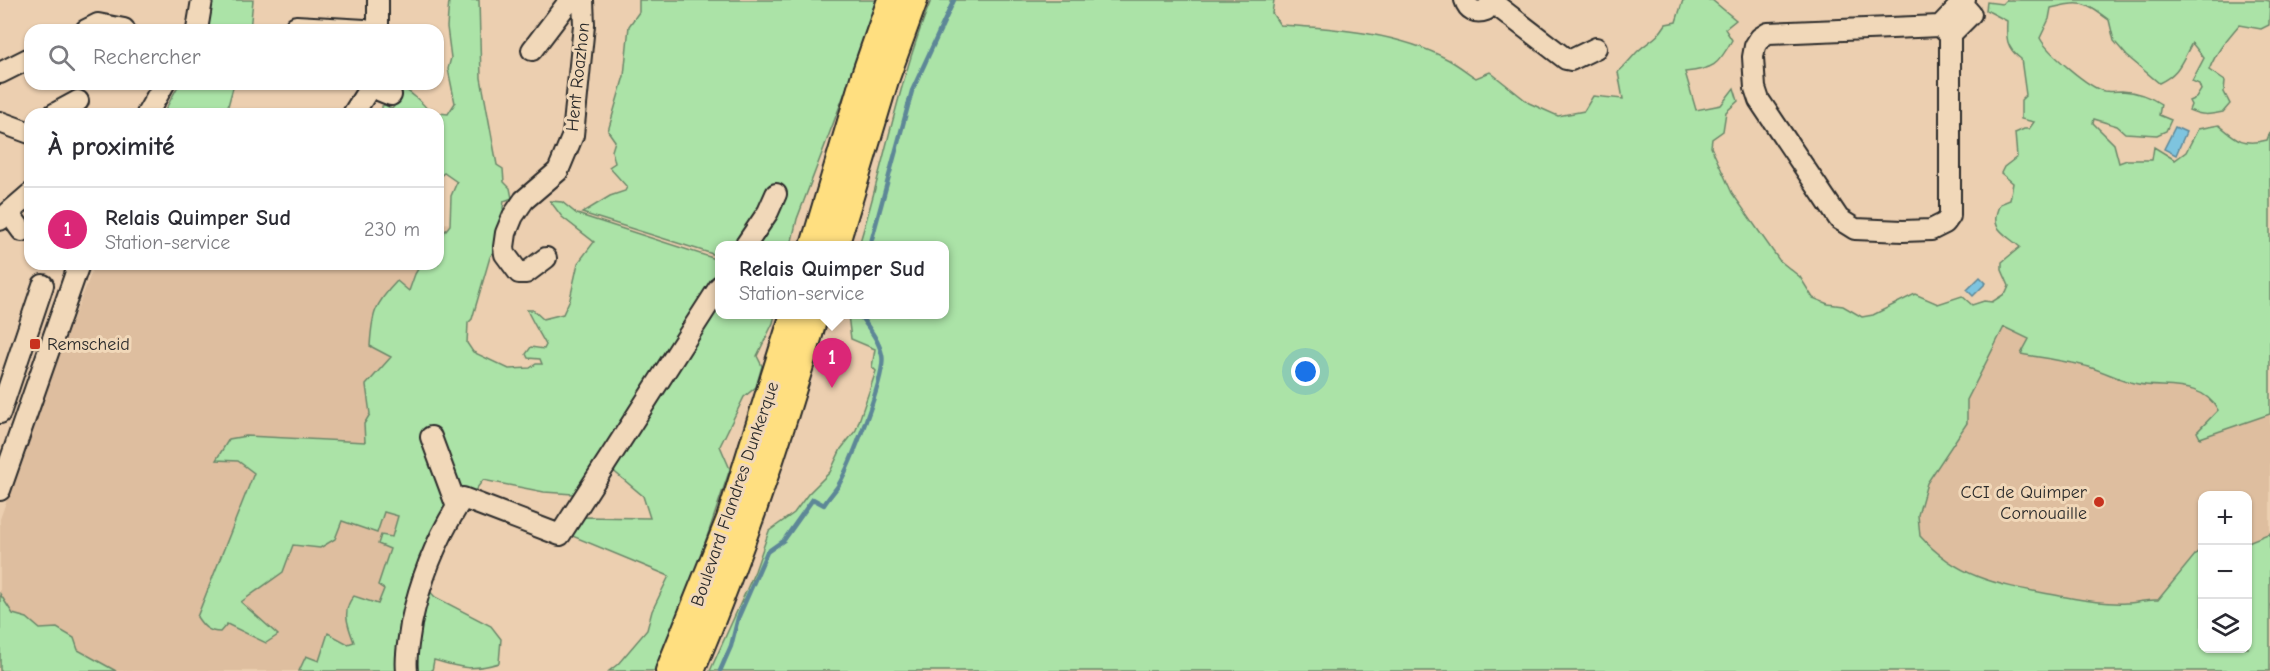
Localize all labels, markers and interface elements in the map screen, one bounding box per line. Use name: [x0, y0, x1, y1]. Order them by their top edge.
street label: Hent Roazhon: [562, 21, 594, 133]
search box: [24, 24, 444, 90]
icon: search: [45, 41, 78, 74]
text: Rechercher: [93, 44, 201, 70]
text: À proximité: [48, 132, 175, 162]
text: Relais Quimper Sud: [105, 205, 291, 231]
text: 1: [64, 218, 71, 241]
text: 230 m: [364, 218, 420, 241]
text: Station-service: [105, 231, 230, 254]
popup: [715, 241, 949, 319]
text: Relais Quimper Sud: [739, 256, 925, 282]
text: Station-service: [739, 282, 864, 305]
place label: Remscheid: [47, 334, 130, 355]
marker: Remscheid: [28, 337, 42, 351]
pin: 1: [812, 338, 852, 388]
your location: [1291, 357, 1320, 386]
street label: Boulevard Flandres Dunkerque: [687, 379, 783, 609]
place label: CCI de Quimper Cornouaille: [1961, 482, 2088, 524]
map controls: [2198, 491, 2252, 653]
button: +: [2198, 491, 2252, 545]
marker: CCI de Quimper Cornouaille: [2092, 495, 2106, 509]
button: −: [2198, 545, 2252, 599]
button: layers: [2198, 599, 2252, 653]

